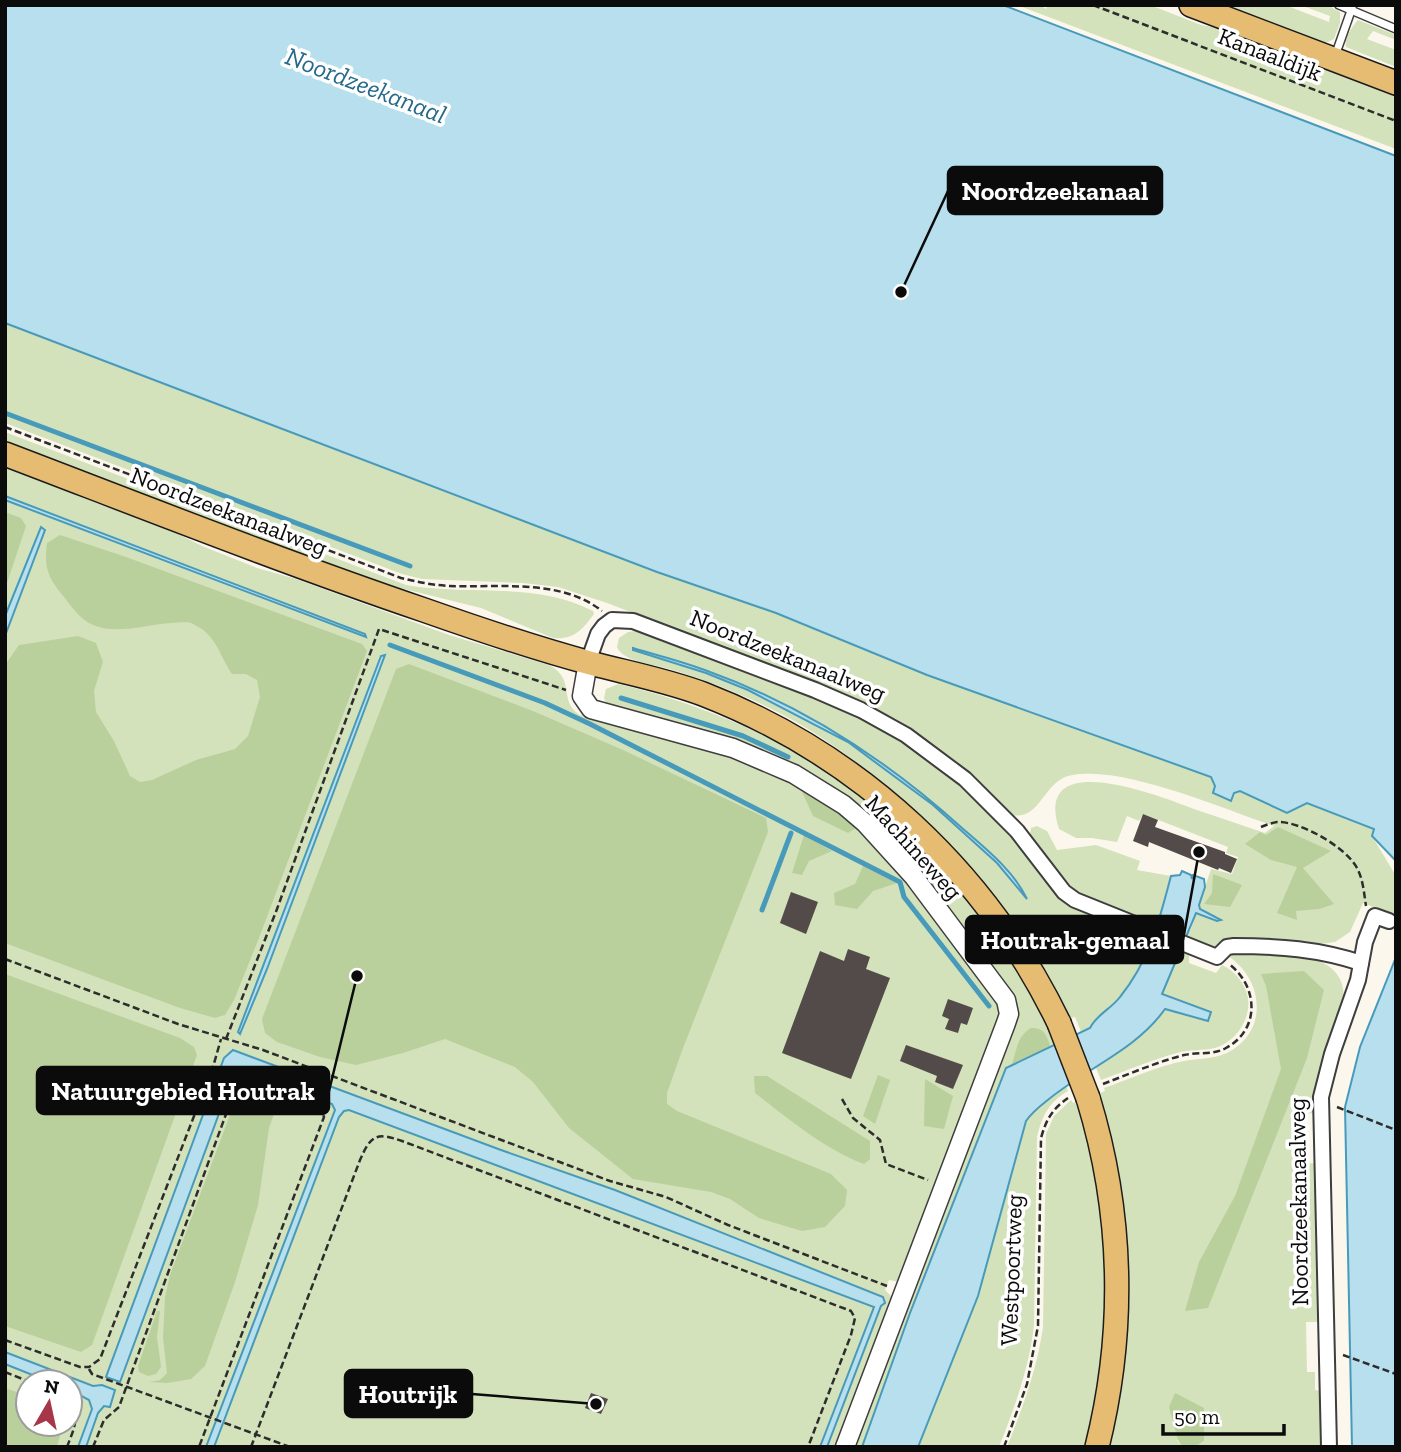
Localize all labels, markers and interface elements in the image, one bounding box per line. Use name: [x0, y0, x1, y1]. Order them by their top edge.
street label: Kanaaldijk: [1214, 21, 1326, 87]
water label: Noordzeekanaal: [281, 40, 451, 130]
callout: Noordzeekanaal: [948, 167, 1162, 214]
text: Noordzeekanaal: [962, 175, 1148, 207]
street label: Noordzeekanaalweg: [126, 460, 332, 562]
street label: Noordzeekanaalweg: [686, 603, 890, 707]
street label: Machineweg: [859, 789, 969, 905]
callout: Houtrak-gemaal: [966, 916, 1183, 963]
text: Houtrak-gemaal: [980, 924, 1170, 956]
callout: Natuurgebied Houtrak: [37, 1067, 329, 1114]
text: Natuurgebied Houtrak: [51, 1075, 315, 1107]
street label: Noordzeekanaalweg: [1282, 1098, 1314, 1306]
street label: Westpoortweg: [994, 1194, 1028, 1346]
north arrow: [14, 1368, 84, 1438]
callout: Houtrijk: [345, 1370, 472, 1417]
text: N: [43, 1374, 61, 1399]
text: Houtrijk: [359, 1378, 458, 1410]
scale bar: [1163, 1392, 1284, 1436]
text: 50 m: [1174, 1404, 1220, 1429]

